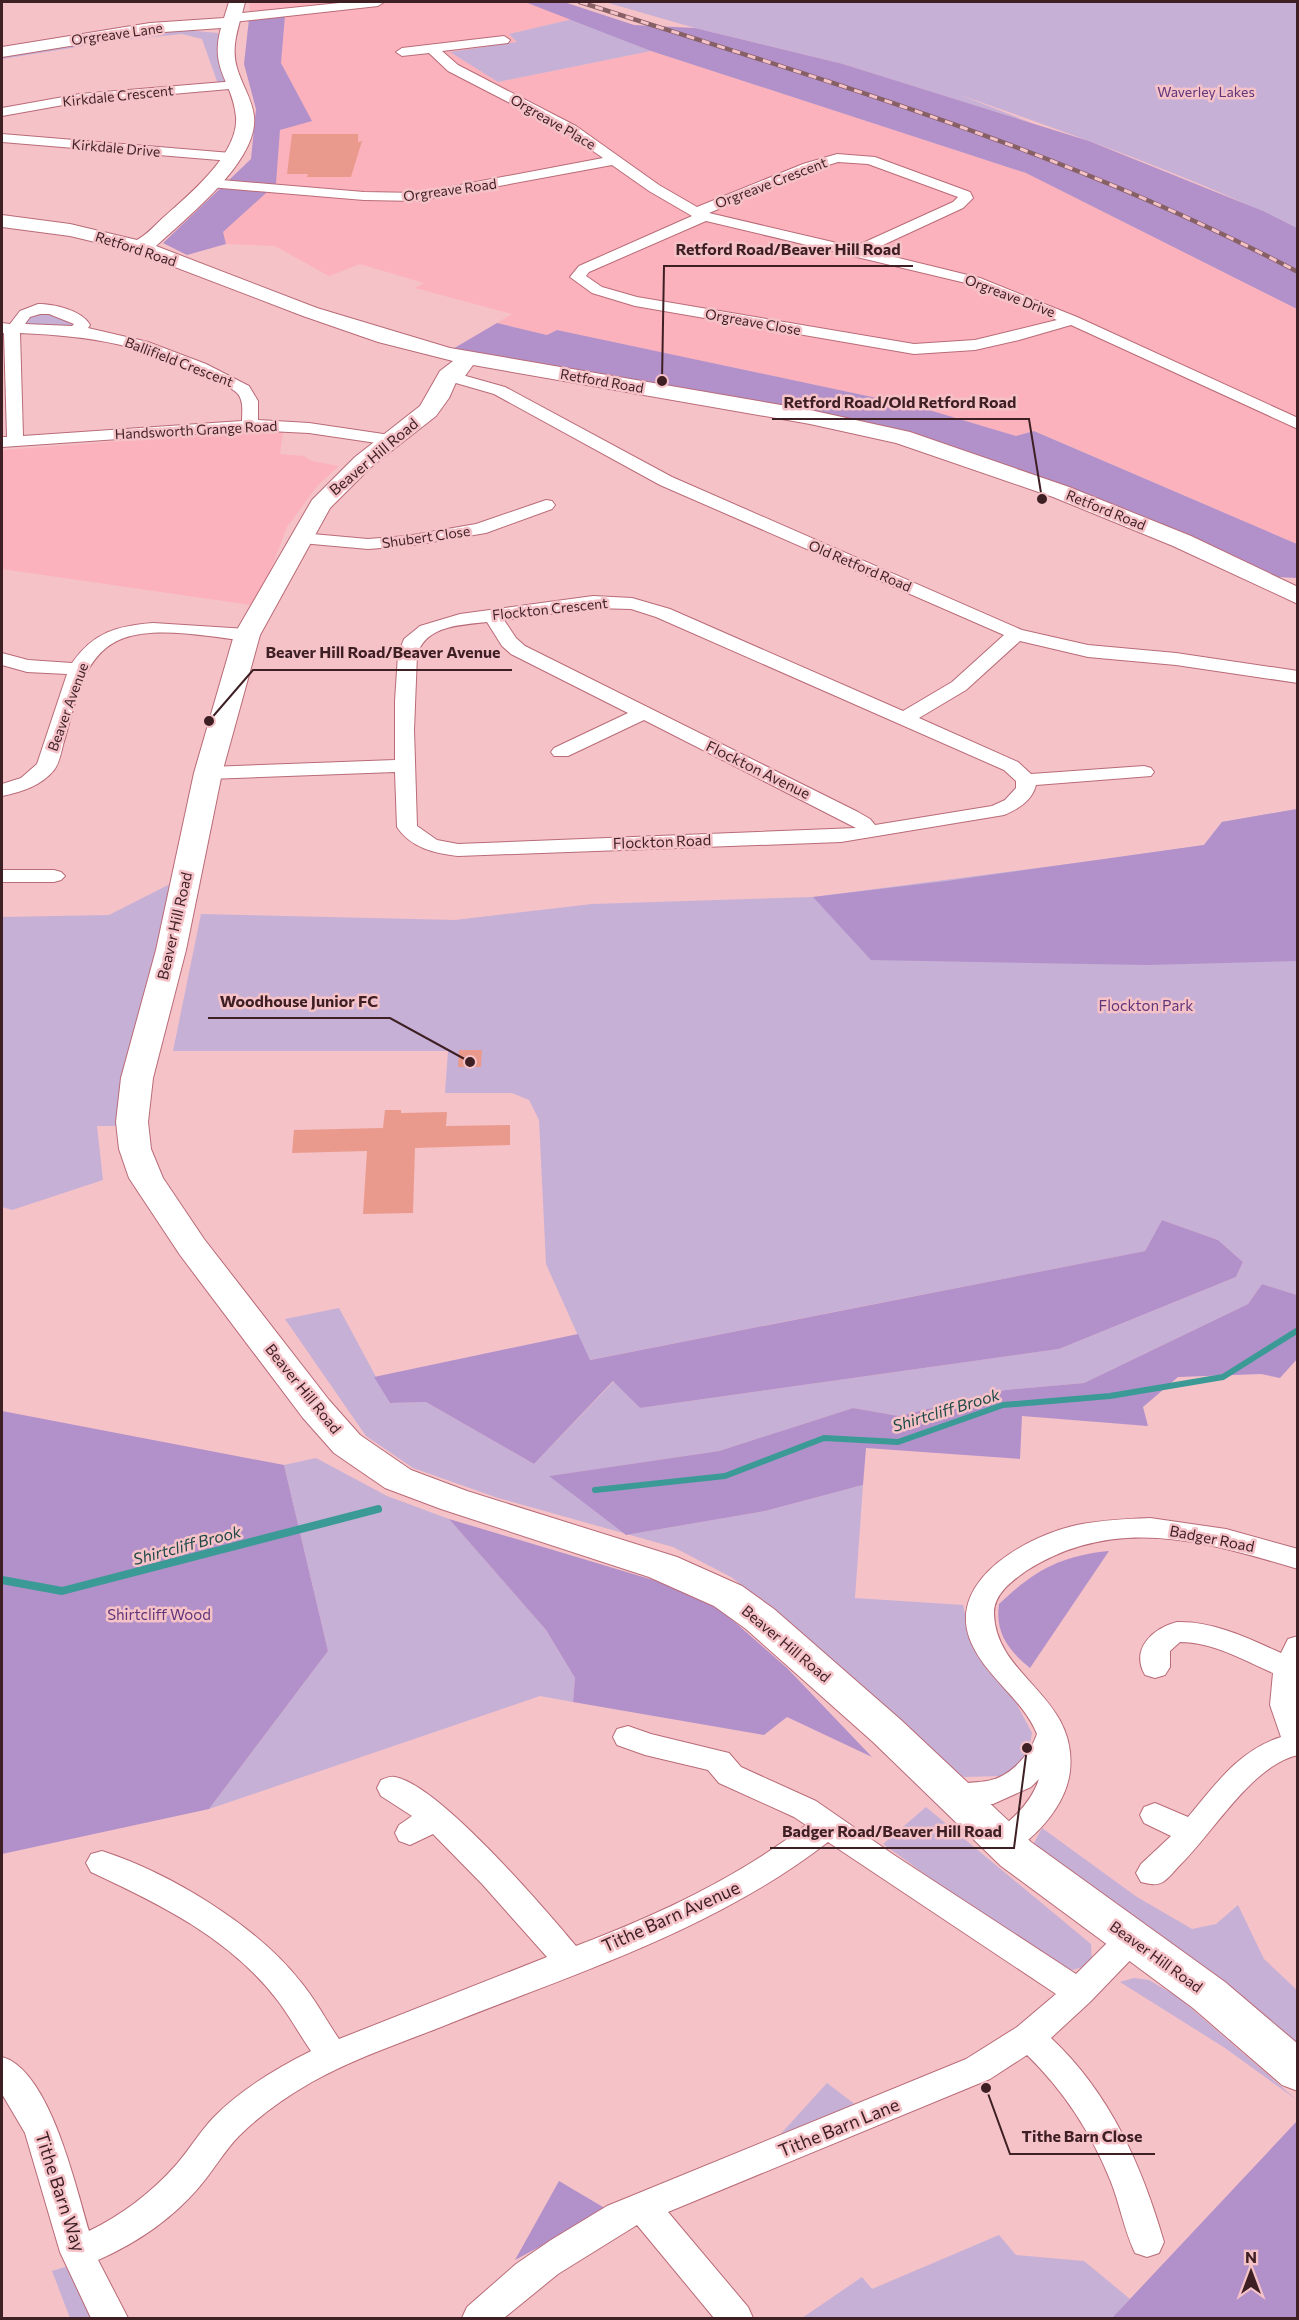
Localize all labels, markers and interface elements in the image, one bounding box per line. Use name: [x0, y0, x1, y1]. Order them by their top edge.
street label: Orgreave Lane: [70, 19, 164, 48]
street label: Kirkdale Crescent: [62, 81, 175, 110]
park label: Waverley Lakes: [1157, 83, 1255, 100]
street label: Orgreave Place: [508, 90, 599, 153]
street label: Kirkdale Drive: [71, 135, 161, 160]
street label: Orgreave Crescent: [713, 153, 829, 212]
street label: Orgreave Road: [402, 175, 498, 204]
street label: Retford Road: [93, 227, 179, 270]
callout: Retford Road/Beaver Hill Road: [664, 232, 913, 266]
text: Retford Road/Beaver Hill Road: [675, 239, 901, 258]
street label: Orgreave Drive: [963, 271, 1058, 321]
street label: Orgreave Close: [704, 305, 802, 338]
street label: Ballifield Crescent: [123, 333, 236, 390]
street label: Retford Road: [559, 365, 645, 396]
callout: Retford Road/Old Retford Road: [772, 385, 1029, 419]
text: Retford Road/Old Retford Road: [784, 392, 1016, 411]
street label: Beaver Hill Road: [325, 414, 421, 499]
street label: Handsworth Grange Road: [114, 417, 278, 442]
street label: Retford Road: [1064, 486, 1148, 533]
street label: Shubert Close: [381, 522, 471, 551]
street label: Old Retford Road: [806, 536, 914, 595]
street label: Flockton Crescent: [491, 594, 609, 623]
callout: Beaver Hill Road/Beaver Avenue: [253, 636, 512, 670]
text: Beaver Hill Road/Beaver Avenue: [266, 642, 500, 661]
street label: Beaver Avenue: [44, 660, 91, 753]
street label: Flockton Avenue: [704, 736, 813, 802]
street label: Flockton Road: [612, 830, 711, 852]
street label: Beaver Hill Road: [153, 870, 195, 981]
callout: Woodhouse Junior FC: [208, 984, 390, 1018]
text: Woodhouse Junior FC: [220, 991, 378, 1010]
park label: Flockton Park: [1099, 996, 1193, 1014]
street label: Beaver Hill Road: [262, 1340, 345, 1437]
water label: Shirtcliff Brook: [890, 1384, 1002, 1435]
water label: Shirtcliff Brook: [131, 1521, 243, 1568]
street label: Badger Road: [1168, 1521, 1256, 1555]
street label: Beaver Hill Road: [739, 1601, 835, 1686]
park label: Shirtcliff Wood: [107, 1605, 211, 1623]
callout: Badger Road/Beaver Hill Road: [770, 1814, 1014, 1848]
text: Badger Road/Beaver Hill Road: [782, 1821, 1002, 1840]
street label: Tithe Barn Avenue: [598, 1876, 743, 1956]
street label: Beaver Hill Road: [1107, 1917, 1206, 1996]
street label: Tithe Barn Lane: [775, 2093, 902, 2161]
callout: Tithe Barn Close: [1010, 2120, 1155, 2154]
text: Tithe Barn Close: [1022, 2126, 1142, 2145]
street label: Tithe Barn Way: [31, 2129, 91, 2254]
north arrow: [1221, 2242, 1281, 2302]
text: N: [1245, 2247, 1257, 2266]

